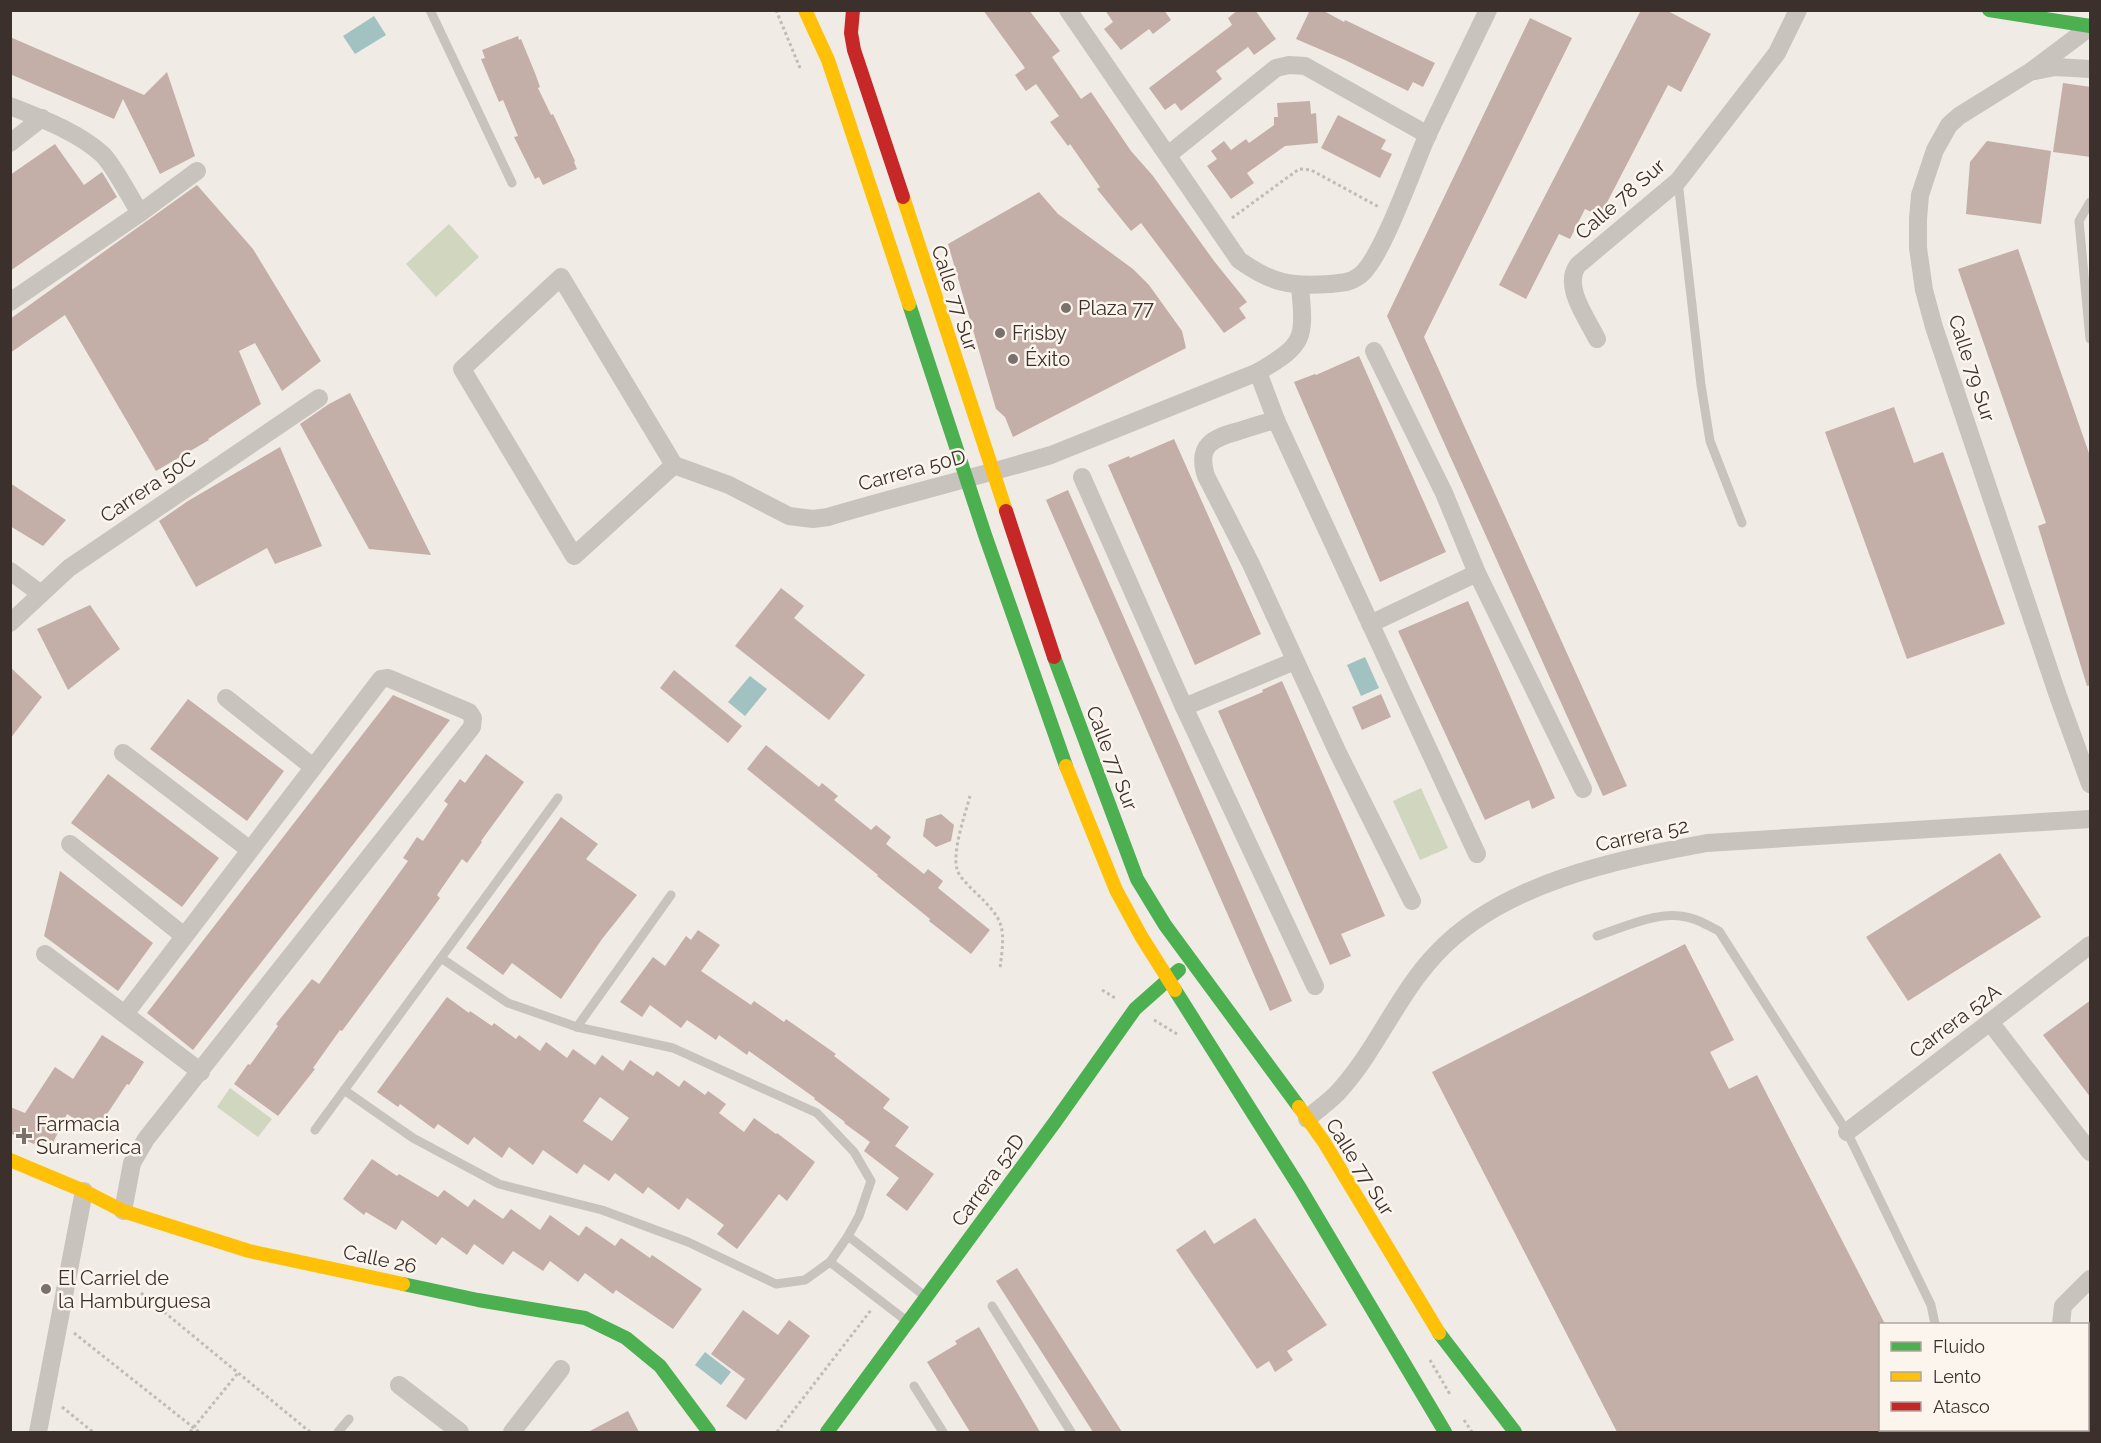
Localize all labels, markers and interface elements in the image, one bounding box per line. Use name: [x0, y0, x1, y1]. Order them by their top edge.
street label: Calle 78 Sur: [1570, 154, 1670, 244]
street label: Calle 77 Sur: [927, 242, 983, 354]
place label: Plaza 77: [1078, 296, 1154, 320]
marker: Plaza 77: [1059, 301, 1073, 315]
street label: Calle 79 Sur: [1943, 312, 2001, 424]
place label: Frisby: [1012, 321, 1067, 345]
marker: Frisby: [993, 326, 1007, 340]
place label: Éxito: [1025, 347, 1070, 371]
marker: Éxito: [1006, 352, 1020, 366]
street label: Carrera 50D: [856, 444, 968, 496]
street label: Carrera 50C: [96, 446, 201, 528]
street label: Calle 77 Sur: [1081, 702, 1143, 814]
street label: Carrera 52: [1593, 813, 1691, 857]
street label: Carrera 52A: [1905, 979, 2006, 1063]
place label: Farmacia Suramerica: [36, 1112, 141, 1159]
street label: Calle 77 Sur: [1321, 1114, 1399, 1220]
marker: Farmacia Suramerica: [17, 1129, 31, 1143]
street label: Carrera 52D: [946, 1129, 1030, 1231]
street label: Calle 26: [341, 1239, 419, 1279]
place label: El Carriel de la Hamburguesa: [58, 1266, 211, 1313]
marker: El Carriel de la Hamburguesa: [39, 1282, 53, 1296]
legend: [1879, 1323, 2089, 1431]
text: Fluido: [1933, 1336, 1985, 1357]
text: Lento: [1933, 1366, 1981, 1387]
text: Atasco: [1933, 1396, 1990, 1417]

